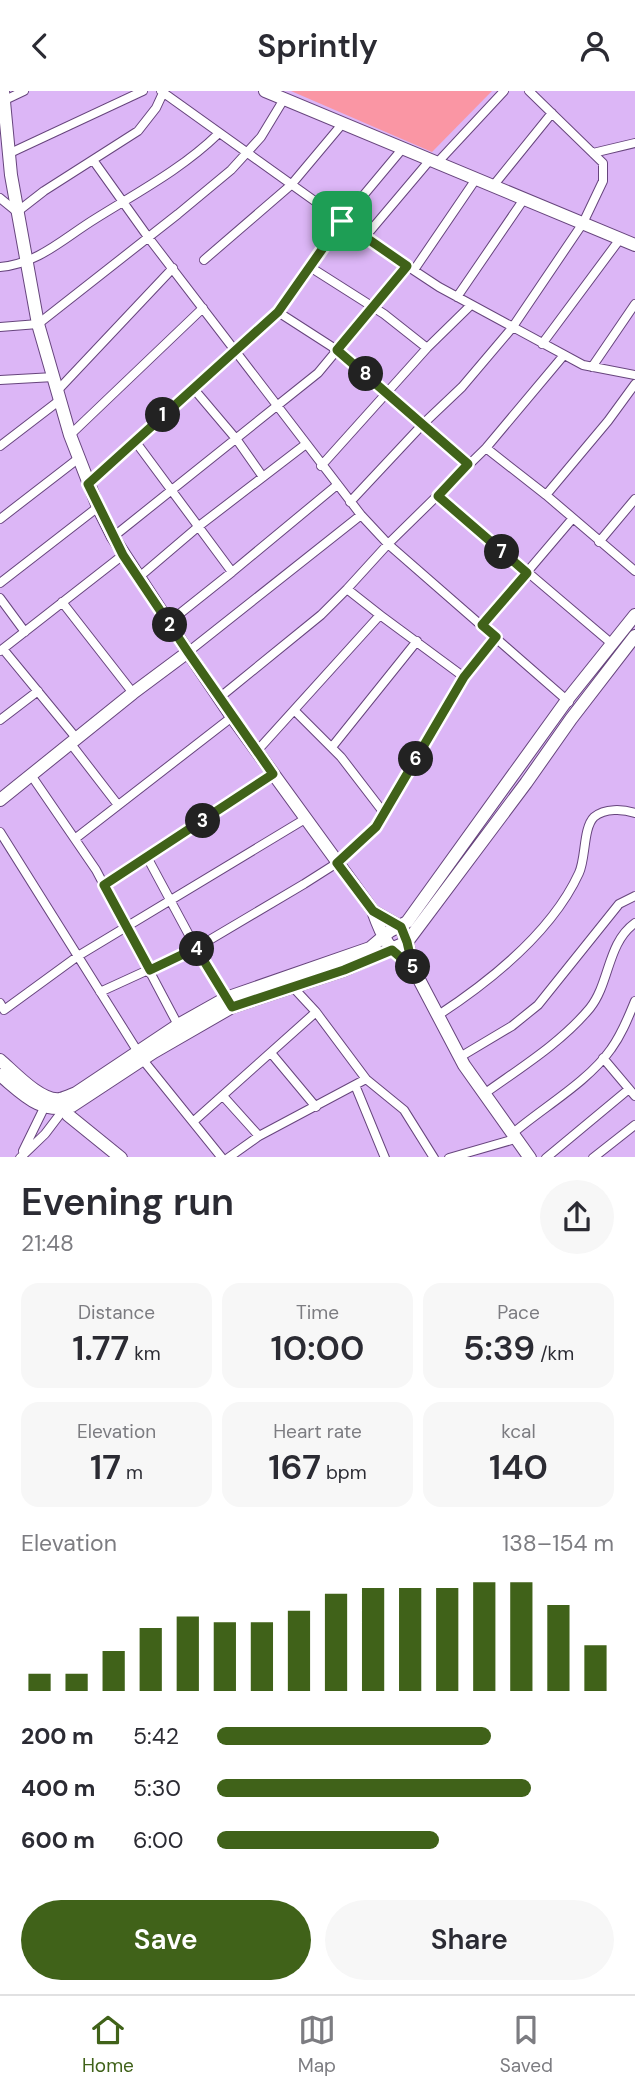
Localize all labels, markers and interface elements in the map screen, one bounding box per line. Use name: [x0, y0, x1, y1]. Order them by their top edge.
text: Sprintly: [257, 25, 378, 67]
icon: back: [21, 27, 59, 65]
icon: person: [576, 27, 614, 65]
pin: [312, 191, 372, 251]
icon: arrive: [323, 202, 361, 240]
pin: 8: [348, 357, 384, 391]
text: 8: [359, 361, 372, 386]
pin: 1: [146, 397, 180, 433]
text: 1: [159, 402, 166, 427]
pin: 7: [484, 535, 520, 569]
text: 7: [496, 539, 507, 564]
pin: 2: [152, 607, 188, 643]
text: 2: [164, 612, 175, 637]
pin: 6: [398, 741, 434, 777]
text: 6: [409, 746, 422, 771]
pin: 3: [186, 803, 220, 839]
text: 3: [197, 808, 208, 833]
pin: 4: [180, 931, 214, 967]
text: 4: [190, 936, 203, 961]
pin: 5: [396, 949, 430, 985]
text: 5: [407, 954, 418, 979]
text: Evening run: [21, 1177, 234, 1227]
button: share: [540, 1180, 614, 1254]
text: 21:48: [21, 1228, 74, 1258]
text: Distance: [78, 1300, 155, 1325]
text: Time: [296, 1300, 339, 1325]
text: Pace: [497, 1300, 540, 1325]
text: 1.77: [72, 1325, 129, 1371]
text: 10:00: [271, 1325, 364, 1371]
text: 5:39: [463, 1325, 535, 1371]
text: km: [129, 1341, 161, 1366]
text: /km: [535, 1341, 574, 1366]
text: Elevation: [77, 1419, 156, 1444]
text: Heart rate: [273, 1419, 362, 1444]
text: kcal: [501, 1419, 536, 1444]
text: 17: [90, 1444, 121, 1490]
text: 167: [268, 1444, 321, 1490]
text: 140: [489, 1444, 548, 1490]
text: m: [121, 1460, 143, 1485]
text: bpm: [321, 1460, 367, 1485]
text: Elevation: [21, 1528, 117, 1558]
text: 138–154 m: [502, 1528, 614, 1558]
text: 200 m: [21, 1721, 94, 1751]
text: 5:42: [133, 1721, 179, 1751]
text: 400 m: [21, 1773, 95, 1803]
text: 5:30: [133, 1773, 181, 1803]
text: 600 m: [21, 1825, 95, 1855]
text: 6:00: [133, 1825, 184, 1855]
button: Save: [21, 1900, 311, 1980]
button: Share: [325, 1900, 614, 1980]
tab: Home: [82, 2011, 134, 2078]
tab: Map: [298, 2011, 336, 2078]
tab: Saved: [500, 2011, 553, 2078]

